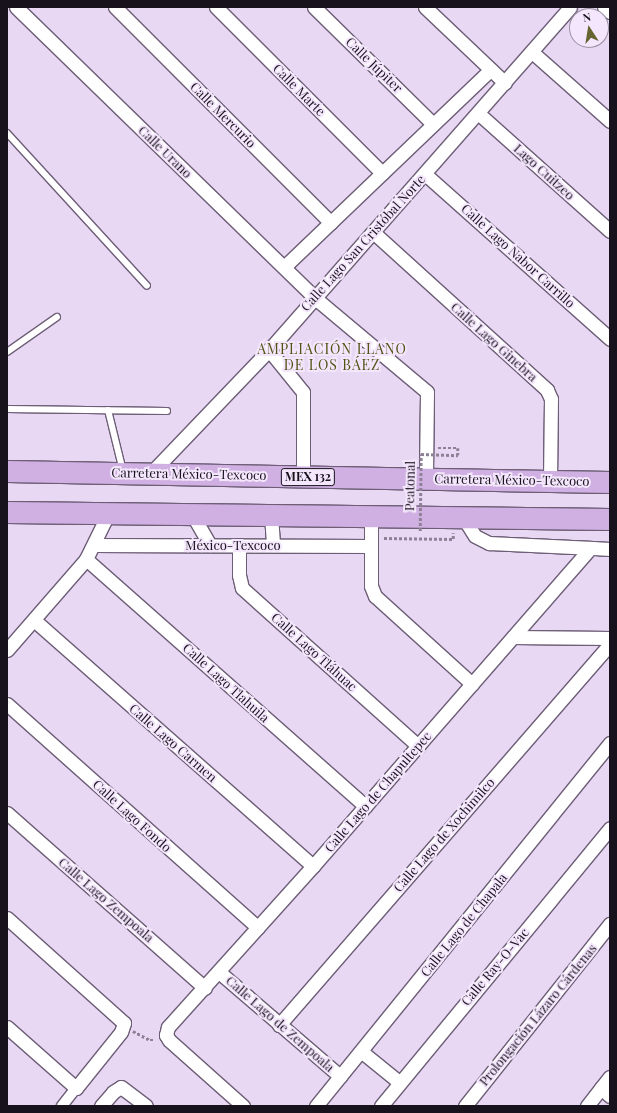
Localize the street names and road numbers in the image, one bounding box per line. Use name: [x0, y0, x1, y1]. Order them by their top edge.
street label: Calle Júpiter: [343, 34, 405, 96]
street label: Calle Marte: [270, 61, 328, 119]
street label: Calle Mercurio: [187, 79, 259, 151]
street label: Calle Urano: [135, 123, 195, 181]
street label: Lago Cuitzeo: [511, 141, 577, 203]
street label: Calle Lago San Cristóbal Norte: [298, 172, 428, 314]
street label: Calle Lago Nabor Carrillo: [458, 201, 578, 311]
street label: Calle Lago Ginebra: [448, 299, 540, 385]
street label: Peatonal: [402, 461, 418, 511]
street label: Carretera México-Texcoco: [111, 465, 267, 483]
road number: MEX 132: [280, 467, 336, 487]
street label: Carretera México-Texcoco: [434, 471, 590, 489]
street label: México-Texcoco: [185, 537, 281, 553]
street label: Calle Lago Tláhuac: [268, 609, 360, 695]
street label: Calle Lago Tlahuila: [179, 640, 273, 726]
street label: Calle Lago Carmen: [126, 701, 220, 785]
street label: Calle Lago de Chapultepec: [321, 729, 435, 855]
street label: Calle Lago de Xochimilco: [390, 775, 498, 895]
street label: Calle Lago Fondo: [89, 777, 175, 855]
street label: Calle Lago Zempoala: [55, 854, 157, 946]
street label: Calle Lago de Chapala: [418, 870, 510, 980]
street label: Calle Ray-O-Vac: [458, 925, 532, 1009]
street label: Prolongación Lázaro Cárdenas: [476, 941, 600, 1089]
street label: Calle Lago de Zempoala: [223, 973, 337, 1075]

